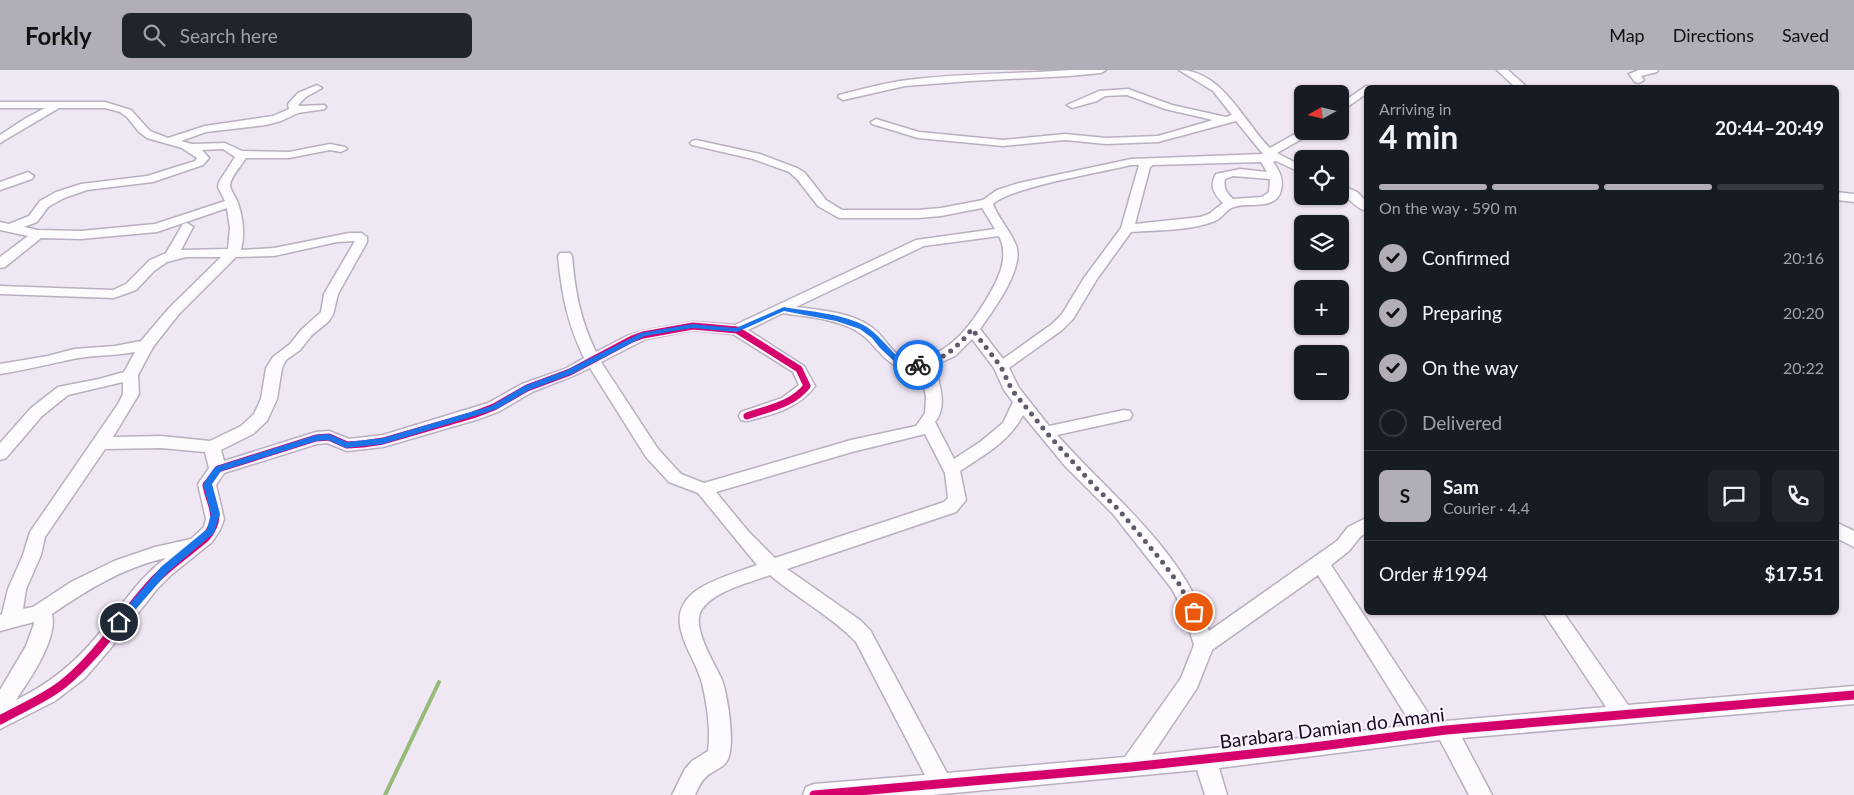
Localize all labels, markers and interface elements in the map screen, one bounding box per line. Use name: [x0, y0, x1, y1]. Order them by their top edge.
search box: [122, 13, 472, 58]
text: Forkly: [25, 21, 92, 50]
icon: search: [140, 21, 168, 49]
text: Search here: [180, 24, 278, 47]
text: Map: [1609, 24, 1645, 46]
text: Directions: [1673, 24, 1754, 46]
text: Saved: [1782, 24, 1829, 46]
north arrow: [1294, 85, 1349, 140]
map controls: [1294, 85, 1349, 400]
text: Arriving in: [1379, 99, 1452, 118]
text: 20:44–20:49: [1715, 116, 1824, 139]
text: 4 min: [1379, 117, 1458, 156]
button: locate: [1294, 150, 1349, 205]
text: On the way · 590 m: [1379, 198, 1517, 217]
button: layers: [1294, 215, 1349, 270]
icon: check: [1379, 244, 1407, 272]
text: Confirmed: [1422, 246, 1510, 269]
text: 20:16: [1783, 248, 1824, 267]
button: +: [1294, 280, 1349, 335]
icon: check: [1379, 299, 1407, 327]
text: Preparing: [1422, 301, 1502, 324]
text: 20:20: [1783, 303, 1824, 322]
courier: [893, 340, 943, 390]
button: −: [1294, 345, 1349, 400]
icon: bike: [904, 351, 932, 379]
icon: check: [1379, 354, 1407, 382]
text: On the way: [1422, 356, 1518, 379]
text: 20:22: [1783, 358, 1824, 377]
text: Delivered: [1422, 411, 1502, 434]
button: chat: [1708, 470, 1760, 522]
button: phone: [1772, 470, 1824, 522]
text: Sam: [1443, 475, 1479, 498]
text: S: [1400, 484, 1410, 507]
text: Courier · 4.4: [1443, 498, 1530, 517]
text: Order #1994: [1379, 562, 1488, 585]
text: $17.51: [1764, 562, 1824, 585]
pin: [1173, 591, 1215, 633]
icon: bag: [1180, 598, 1208, 626]
pin: [98, 601, 140, 643]
icon: home: [105, 608, 133, 636]
street label: Barabara Damian do Amani: [1218, 702, 1446, 753]

